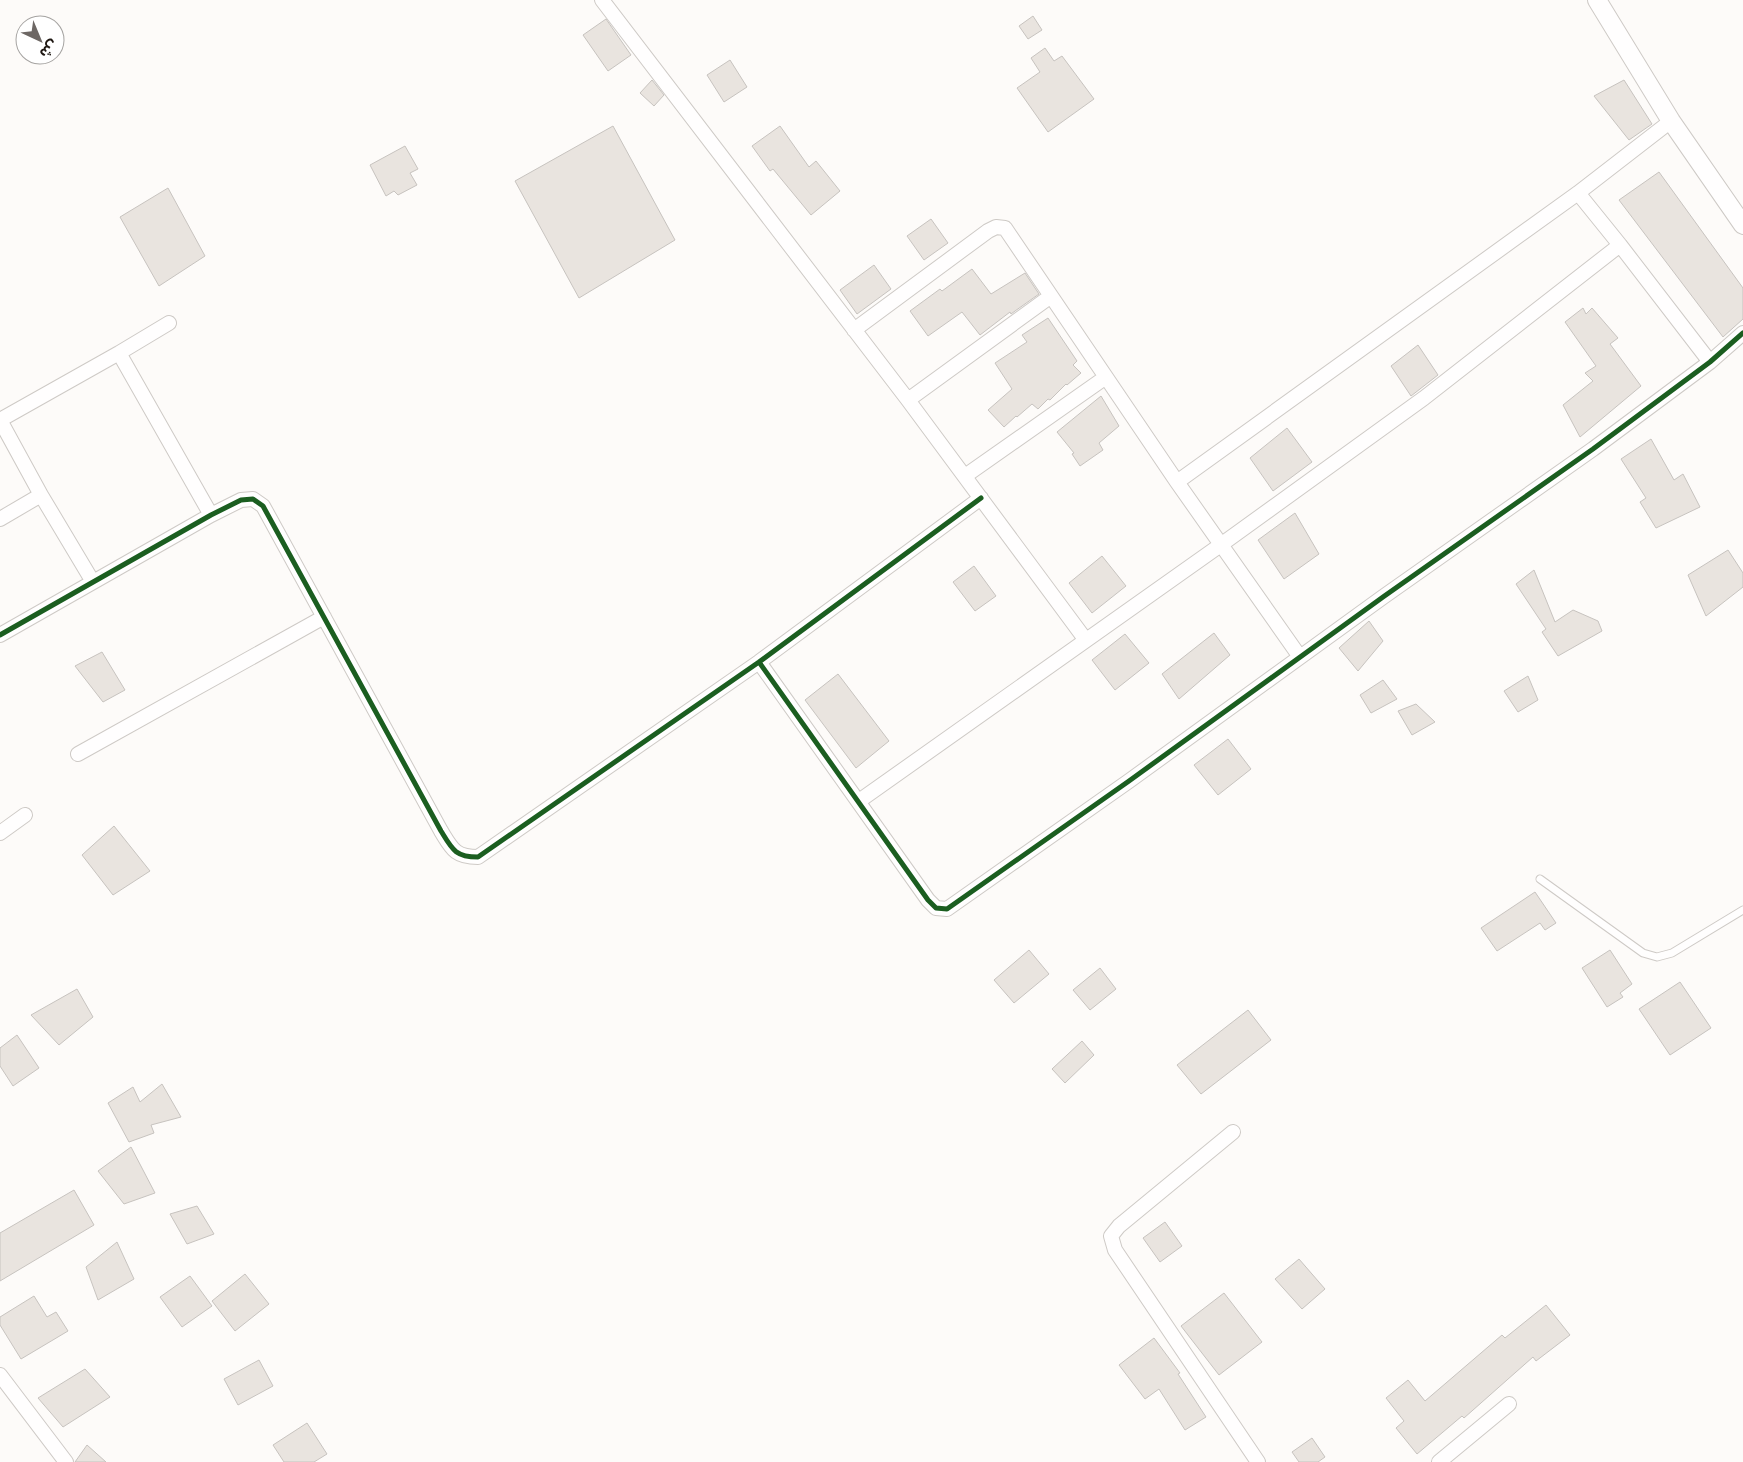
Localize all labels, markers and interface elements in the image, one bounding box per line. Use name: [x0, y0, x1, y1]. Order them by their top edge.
north arrow: [15, 15, 65, 65]
text: ش: [36, 36, 62, 62]

